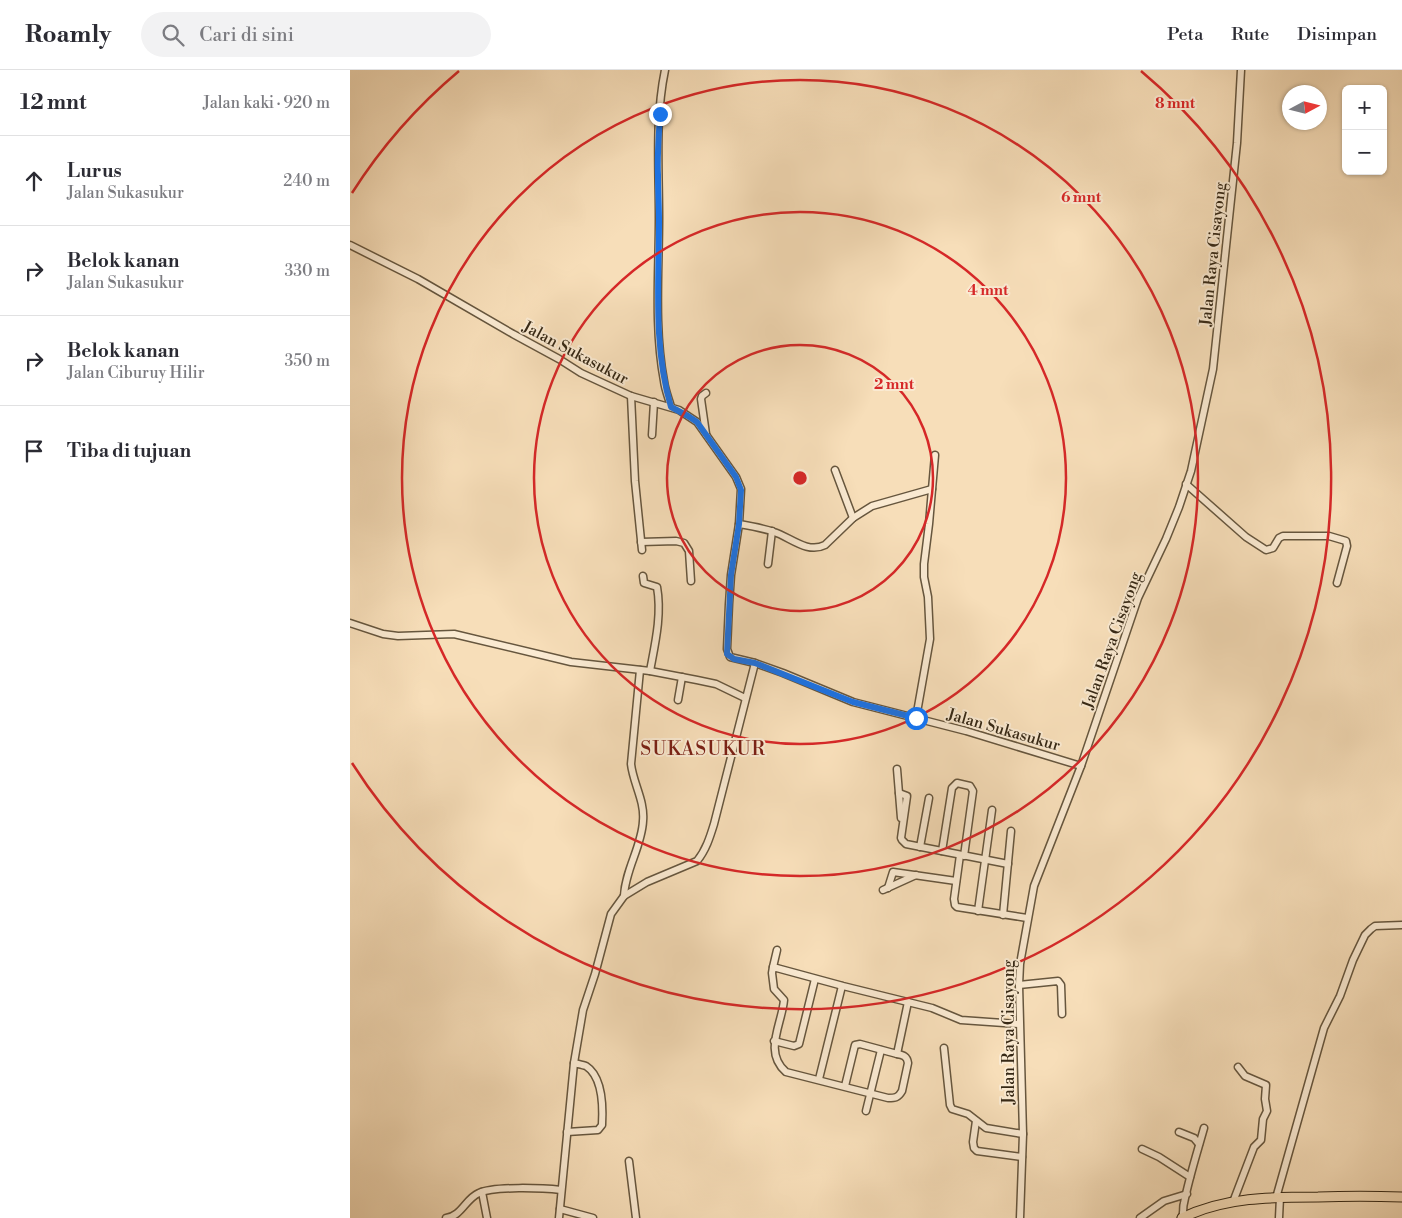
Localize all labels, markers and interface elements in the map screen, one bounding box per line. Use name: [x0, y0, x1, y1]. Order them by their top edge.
search box: [141, 12, 491, 57]
text: Roamly: [25, 20, 111, 50]
icon: search: [159, 21, 187, 49]
text: Cari di sini: [199, 23, 294, 47]
text: Peta: [1167, 23, 1203, 46]
text: Rute: [1231, 23, 1269, 46]
text: Disimpan: [1297, 23, 1377, 46]
north arrow: [1282, 85, 1327, 130]
map controls: [1342, 85, 1387, 175]
button: +: [1342, 85, 1387, 130]
text: 12 mnt: [20, 90, 86, 116]
text: Jalan kaki · 920 m: [203, 93, 330, 113]
text: 8 mnt: [1155, 94, 1196, 113]
route end: [649, 103, 672, 126]
button: −: [1342, 130, 1387, 175]
text: Lurus: [67, 159, 122, 183]
icon: ahead: [20, 167, 48, 195]
text: 240 m: [283, 171, 330, 191]
street label: Jalan Raya Cisayong: [1195, 180, 1231, 328]
text: Jalan Sukasukur: [67, 183, 184, 203]
text: 6 mnt: [1061, 188, 1102, 207]
text: Belok kanan: [67, 249, 180, 273]
icon: right: [20, 257, 48, 285]
text: 330 m: [284, 261, 330, 281]
text: Jalan Sukasukur: [67, 273, 184, 293]
text: 4 mnt: [968, 281, 1009, 300]
street label: Jalan Sukasukur: [518, 316, 632, 389]
text: Belok kanan: [67, 339, 180, 363]
icon: right: [20, 347, 48, 375]
text: 350 m: [284, 351, 330, 371]
text: Jalan Ciburuy Hilir: [67, 363, 205, 383]
text: 2 mnt: [874, 375, 915, 394]
icon: arrive: [20, 437, 48, 465]
text: Tiba di tujuan: [67, 439, 191, 463]
centre of rings: [791, 469, 809, 487]
street label: Jalan Raya Cisayong: [1077, 568, 1146, 713]
street label: Jalan Sukasukur: [944, 704, 1063, 756]
route start: [905, 707, 928, 730]
district label: SUKASUKUR: [640, 737, 766, 761]
street label: Jalan Raya Cisayong: [999, 959, 1019, 1105]

